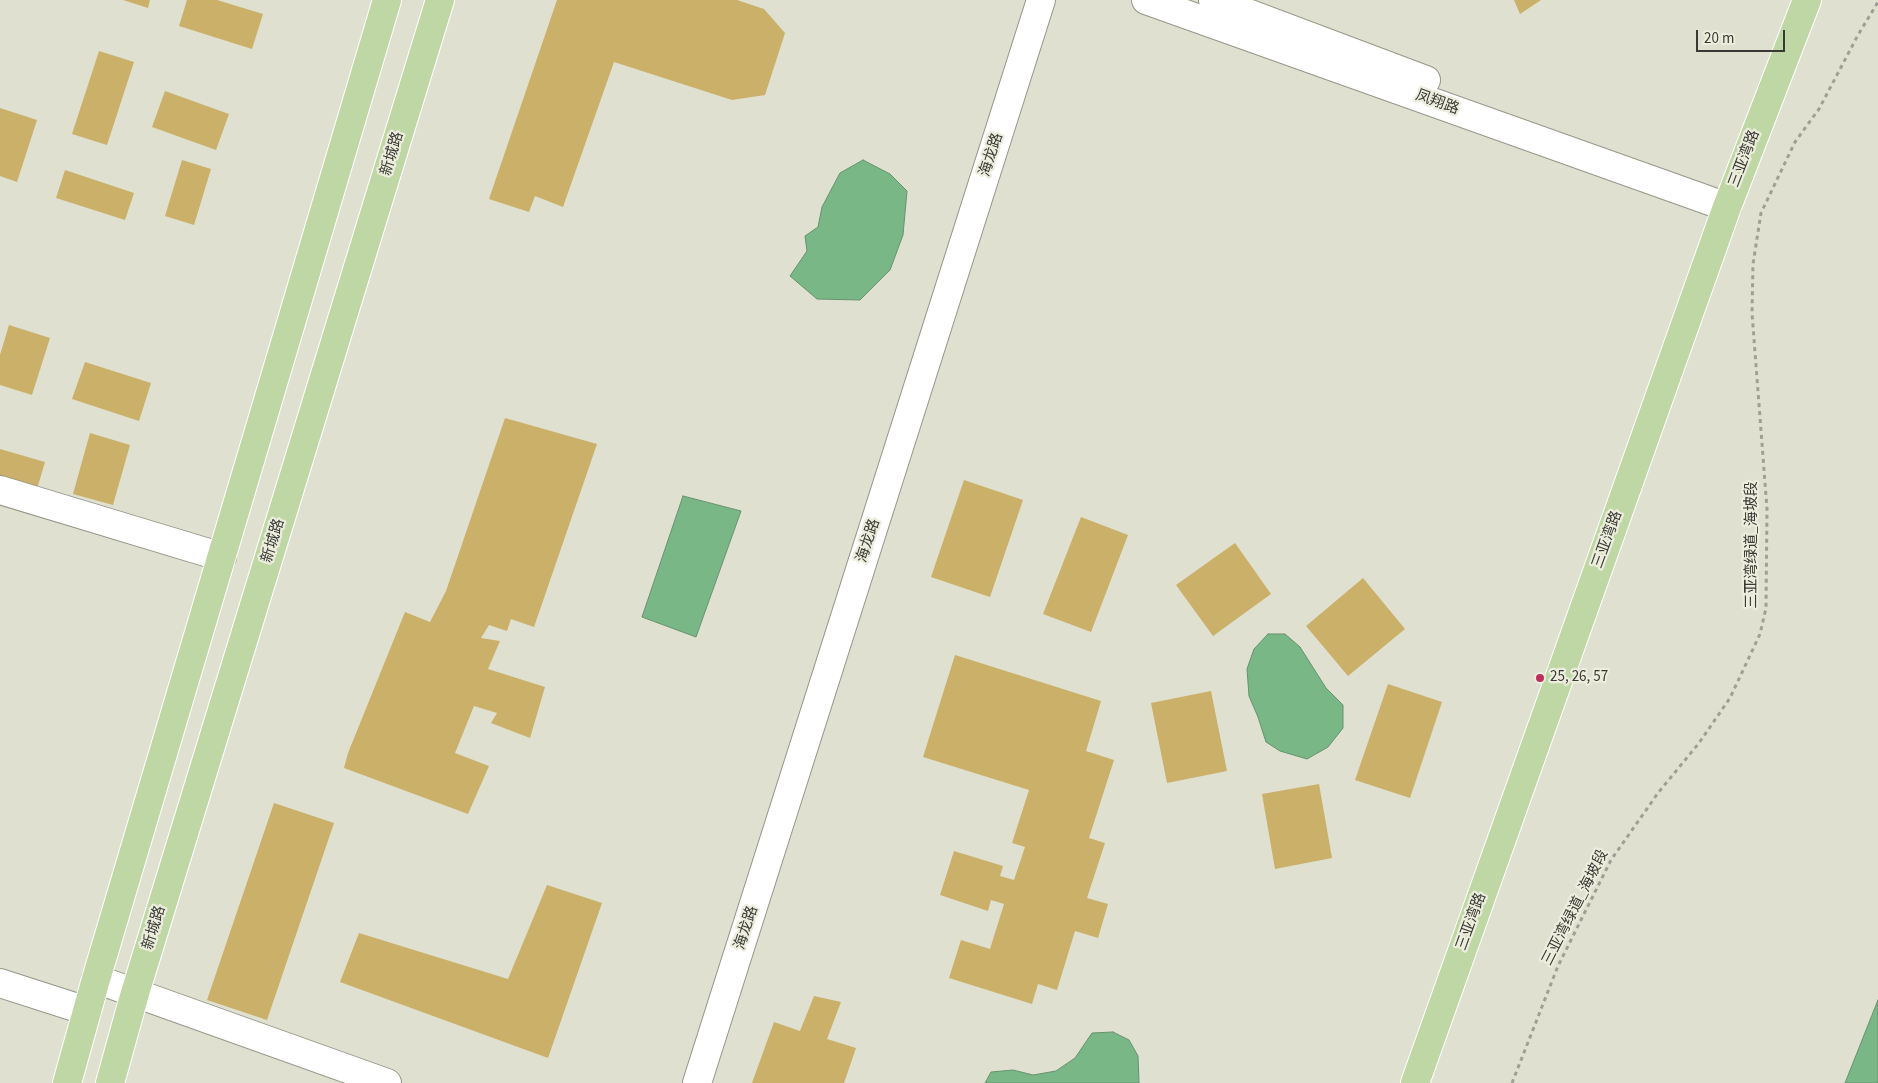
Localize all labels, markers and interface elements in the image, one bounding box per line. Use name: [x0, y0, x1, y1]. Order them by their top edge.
scale bar: [1698, 20, 1787, 52]
text: 20 m: [1704, 28, 1734, 49]
street label: 凤翔路: [1413, 87, 1461, 119]
street label: 三亚湾路: [1726, 128, 1764, 190]
street label: 新城路: [378, 130, 408, 178]
street label: 海龙路: [976, 131, 1008, 179]
street label: 三亚湾绿道_海坡段: [1744, 481, 1762, 609]
street label: 三亚湾路: [1589, 509, 1627, 571]
street label: 新城路: [259, 517, 289, 565]
street label: 海龙路: [853, 517, 885, 565]
place label: 25, 26, 57: [1550, 669, 1608, 687]
marker: 25, 26, 57: [1534, 672, 1546, 684]
street label: 三亚湾绿道_海坡段: [1539, 847, 1613, 969]
street label: 三亚湾路: [1453, 891, 1491, 953]
street label: 新城路: [140, 904, 170, 952]
street label: 海龙路: [731, 904, 763, 952]

